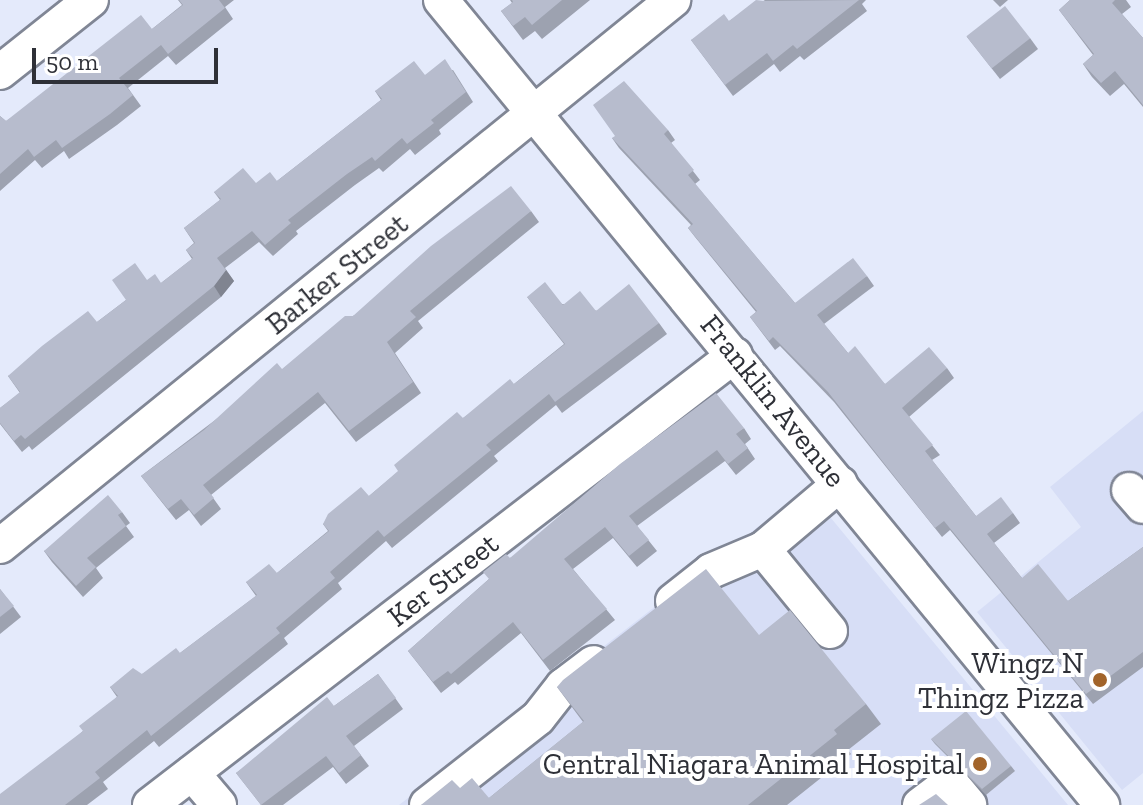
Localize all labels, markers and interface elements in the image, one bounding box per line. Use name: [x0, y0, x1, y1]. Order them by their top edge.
scale bar: [36, 32, 222, 82]
text: 50 m: [46, 47, 98, 76]
street label: Barker Street: [259, 206, 415, 342]
street label: Franklin Avenue: [692, 307, 854, 495]
street label: Ker Street: [380, 525, 506, 635]
place label: Wingz N Thingz Pizza: [918, 645, 1084, 716]
marker: Wingz N Thingz Pizza: [1091, 671, 1109, 689]
place label: Central Niagara Animal Hospital: [542, 746, 964, 782]
marker: Central Niagara Animal Hospital: [971, 755, 989, 773]

